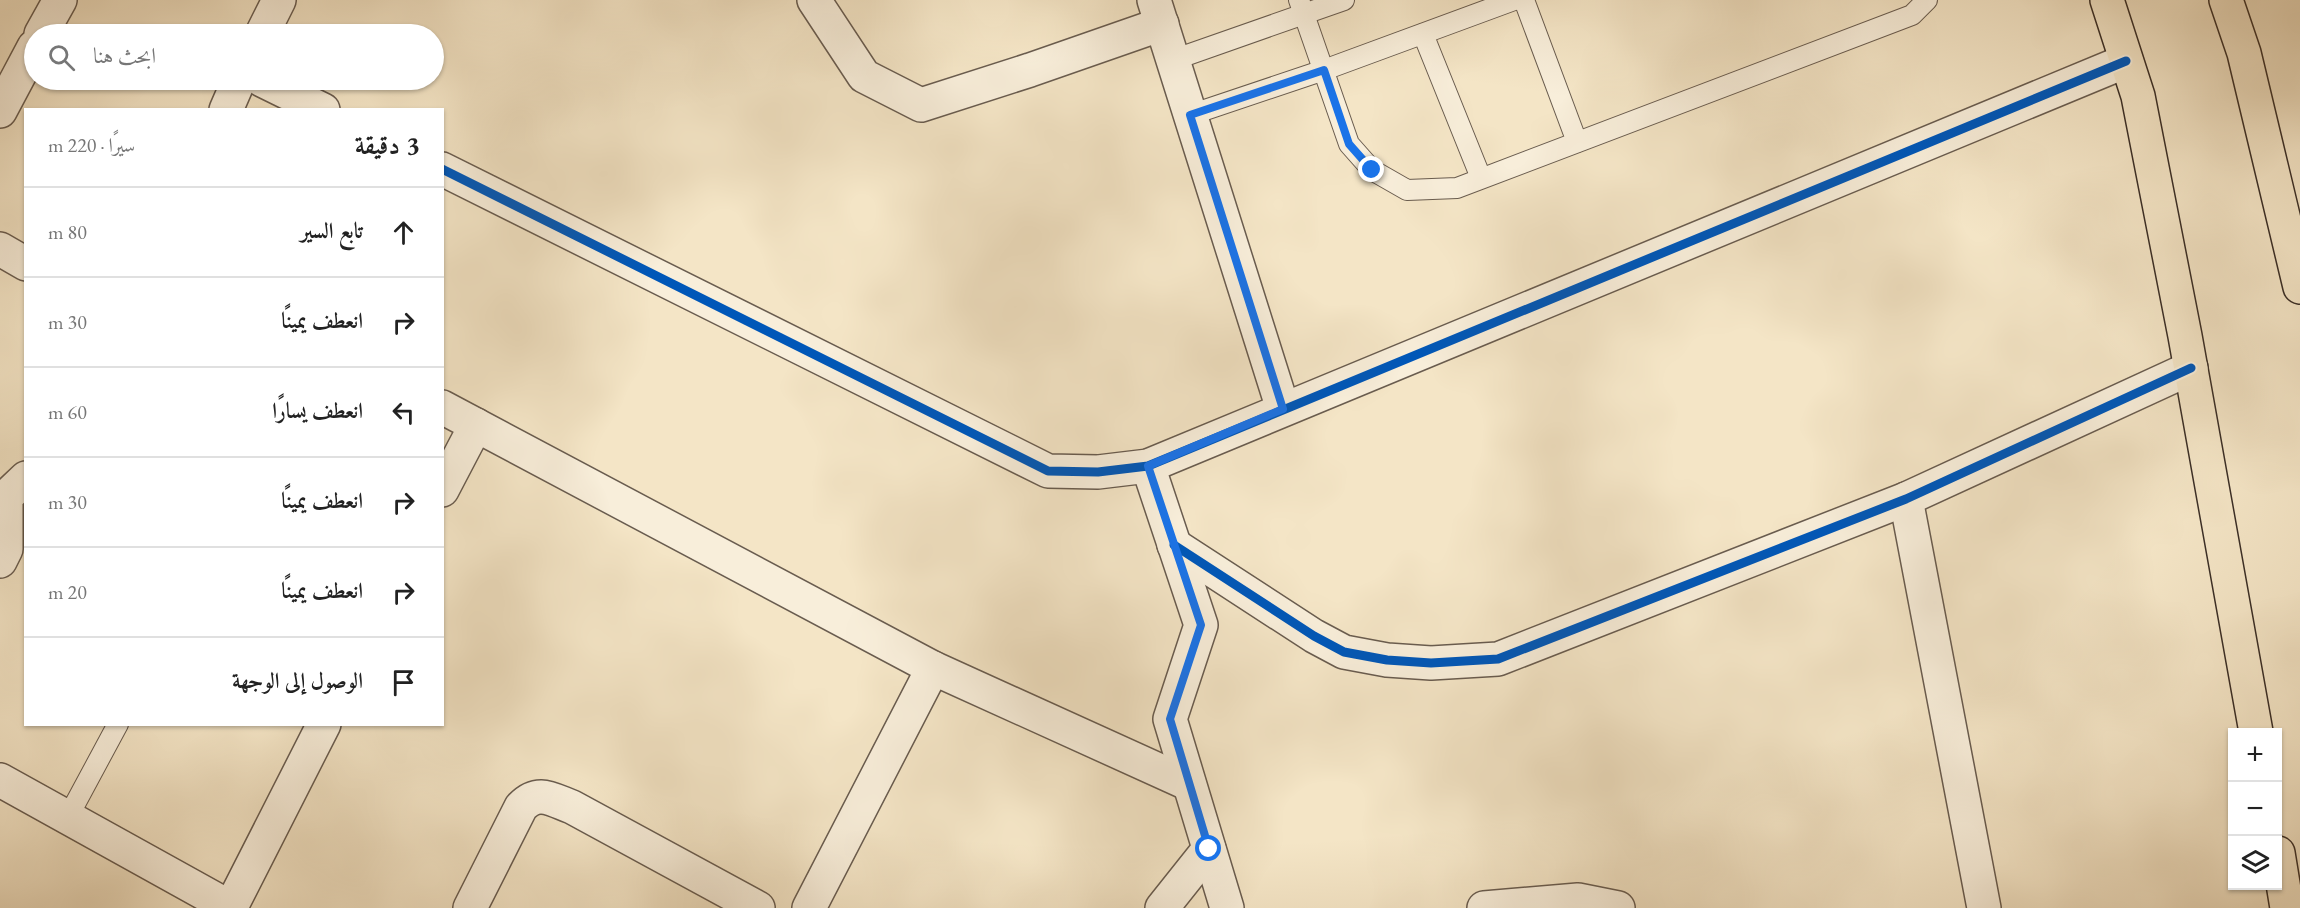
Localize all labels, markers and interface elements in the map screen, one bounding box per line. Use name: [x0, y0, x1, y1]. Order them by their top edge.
search box: [24, 24, 444, 90]
icon: search: [45, 41, 78, 74]
text: ابحث هنا: [93, 41, 156, 70]
text: 3 دقيقة: [355, 128, 420, 162]
text: سيرًا · 220 m: [48, 132, 135, 158]
route end: [1358, 156, 1384, 182]
text: تابع السير: [300, 216, 363, 245]
icon: ahead: [387, 216, 420, 249]
text: 80 m: [48, 219, 87, 245]
text: انعطف يمينًا: [281, 306, 363, 335]
icon: right: [387, 306, 420, 339]
text: 30 m: [48, 309, 87, 335]
text: انعطف يسارًا: [272, 396, 363, 425]
icon: left: [387, 396, 420, 429]
text: 60 m: [48, 399, 87, 425]
text: انعطف يمينًا: [281, 486, 363, 515]
icon: right: [387, 486, 420, 519]
text: 30 m: [48, 489, 87, 515]
text: انعطف يمينًا: [281, 576, 363, 605]
icon: right: [387, 576, 420, 609]
text: 20 m: [48, 579, 87, 605]
text: الوصول إلى الوجهة: [232, 666, 363, 695]
icon: arrive: [387, 666, 420, 699]
map controls: [2228, 728, 2282, 890]
button: +: [2228, 728, 2282, 782]
button: −: [2228, 782, 2282, 836]
route start: [1195, 835, 1221, 861]
button: layers: [2228, 836, 2282, 890]

